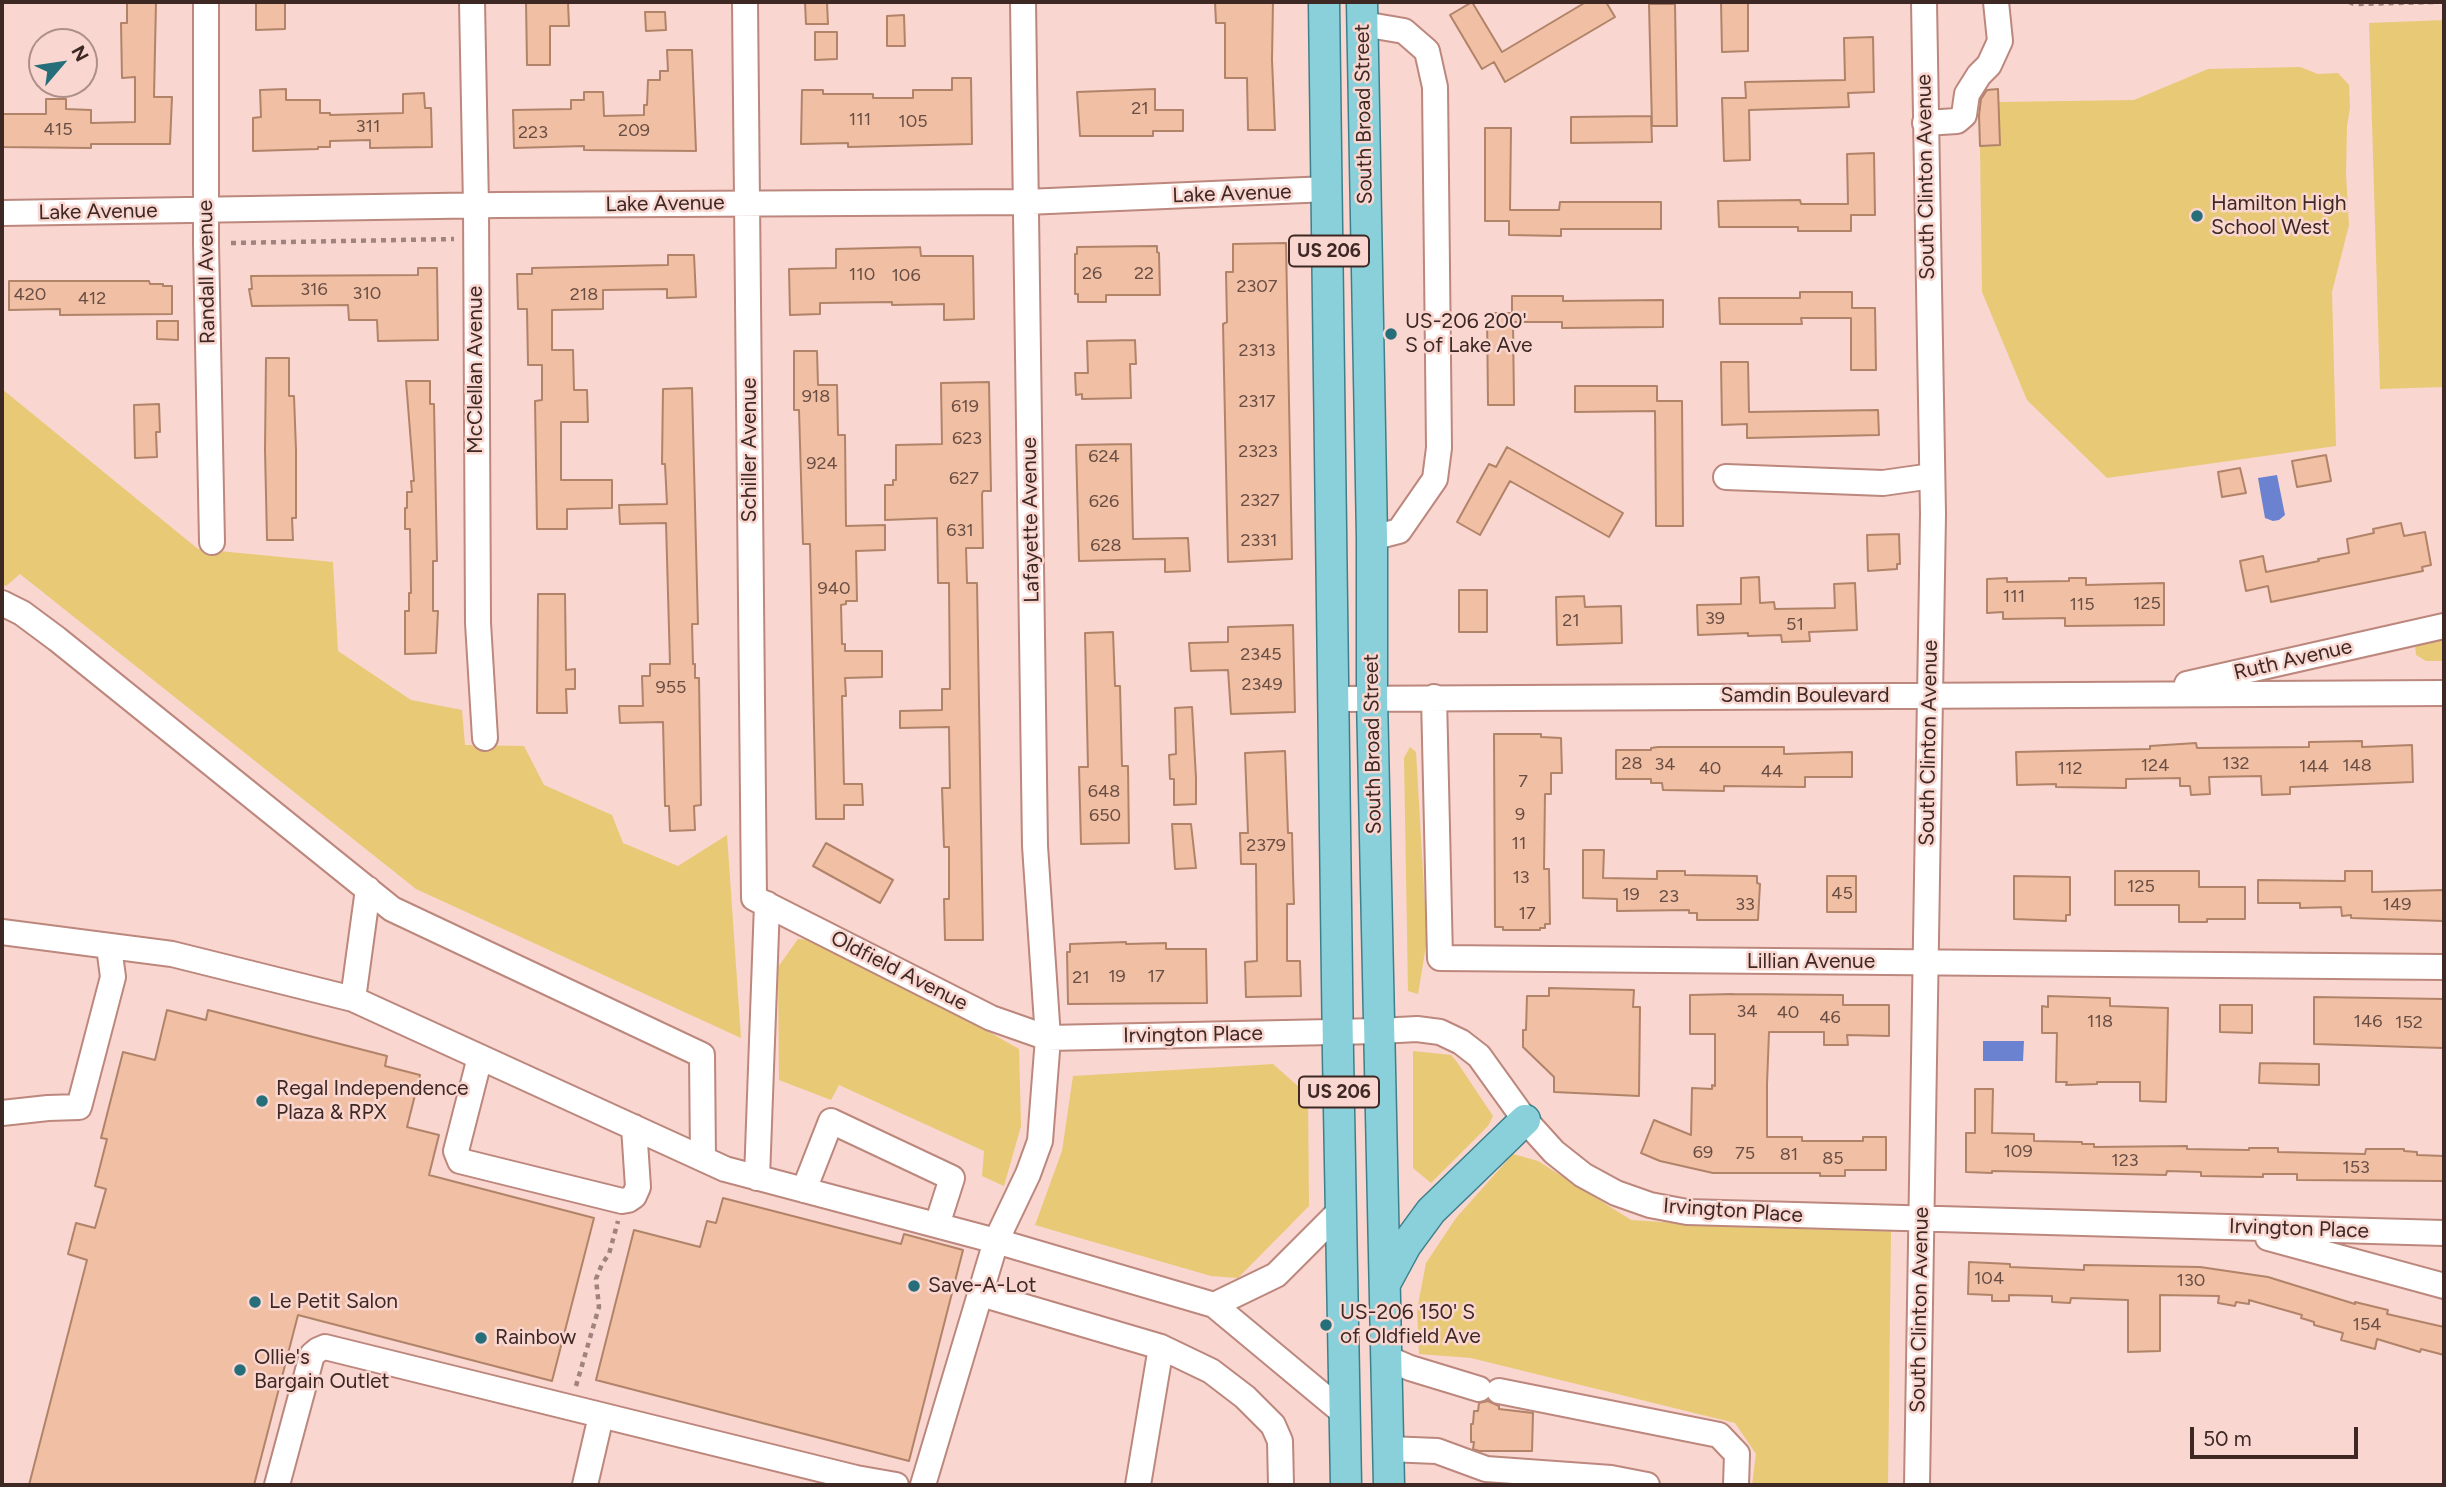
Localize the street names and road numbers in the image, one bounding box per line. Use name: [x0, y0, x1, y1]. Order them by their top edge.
street label: South Broad Street: [1350, 23, 1378, 205]
street label: South Clinton Avenue: [1912, 74, 1940, 280]
street label: Lake Avenue: [1172, 179, 1292, 209]
street label: Lake Avenue: [605, 190, 725, 218]
street label: Lake Avenue: [38, 198, 158, 226]
street label: Randall Avenue: [193, 200, 221, 344]
road number: US 206: [1289, 235, 1369, 266]
street label: McClellan Avenue: [463, 286, 489, 454]
street label: Schiller Avenue: [737, 378, 763, 522]
street label: Lafayette Avenue: [1017, 437, 1045, 603]
street label: Ruth Avenue: [2231, 634, 2355, 686]
street label: South Clinton Avenue: [1915, 640, 1943, 846]
street label: South Broad Street: [1359, 653, 1387, 835]
street label: Samdin Boulevard: [1721, 683, 1889, 709]
street label: Oldfield Avenue: [826, 926, 972, 1016]
street label: Lillian Avenue: [1747, 949, 1875, 975]
street label: Irvington Place: [1123, 1021, 1263, 1049]
road number: US 206: [1299, 1076, 1379, 1108]
street label: Irvington Place: [1662, 1194, 1804, 1228]
street label: South Clinton Avenue: [1906, 1207, 1934, 1413]
street label: Irvington Place: [2229, 1214, 2369, 1244]

